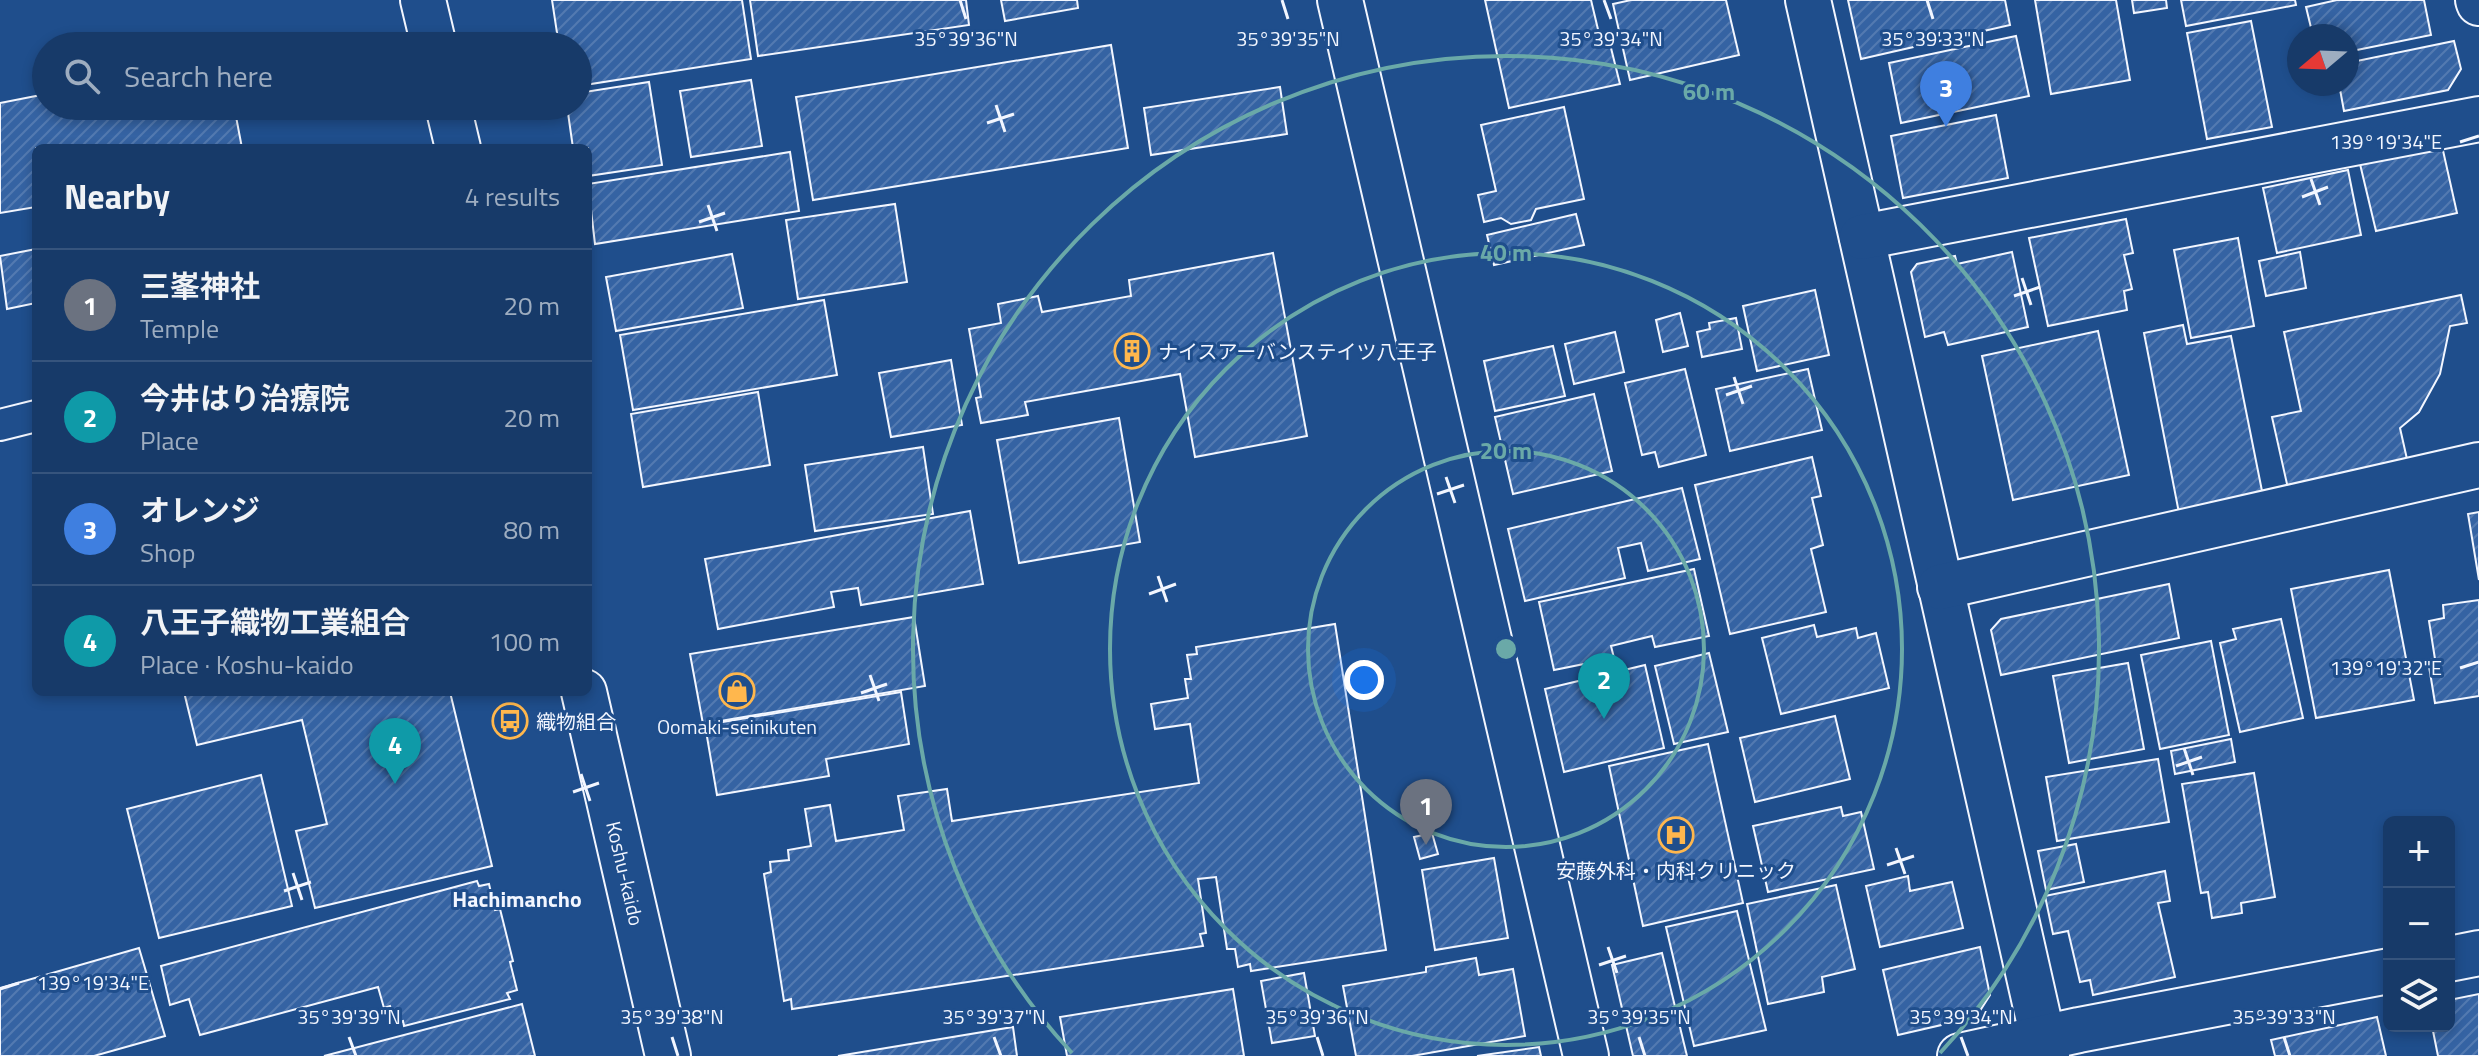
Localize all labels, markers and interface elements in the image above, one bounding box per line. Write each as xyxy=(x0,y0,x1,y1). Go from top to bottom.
text: 35°39'36"N xyxy=(914,23,1018,54)
text: 35°39'35"N xyxy=(1236,23,1340,54)
text: 35°39'34"N xyxy=(1559,23,1663,54)
text: 35°39'33"N xyxy=(1881,23,1985,54)
north arrow xyxy=(2287,24,2359,96)
search box xyxy=(32,32,592,120)
text: Search here xyxy=(124,53,273,99)
icon: search xyxy=(60,54,104,98)
pin: 3 xyxy=(1920,61,1972,127)
text: 60 m xyxy=(1683,73,1735,109)
text: 139°19'34"E xyxy=(2330,126,2442,157)
text: Nearby xyxy=(64,170,170,222)
text: 4 results xyxy=(465,177,560,216)
text: 40 m xyxy=(1480,234,1532,270)
text: 三峯神社 xyxy=(140,263,260,309)
text: 1 xyxy=(83,286,97,325)
text: 20 m xyxy=(503,286,560,325)
text: Temple xyxy=(140,309,219,348)
building icon: ナイスアーバンステイツ八王子 xyxy=(1113,332,1151,370)
place label: ナイスアーバンステイツ八王子 xyxy=(1158,336,1437,367)
text: 今井はり治療院 xyxy=(140,375,350,421)
text: 2 xyxy=(83,398,97,437)
text: 20 m xyxy=(503,398,560,437)
text: Place xyxy=(140,421,199,460)
text: 20 m xyxy=(1480,432,1532,468)
text: オレンジ xyxy=(140,487,260,533)
text: 3 xyxy=(83,510,97,549)
text: 80 m xyxy=(503,510,560,549)
text: Shop xyxy=(140,533,195,572)
text: 八王子織物工業組合 xyxy=(140,599,410,645)
text: 4 xyxy=(83,622,97,661)
text: 100 m xyxy=(489,622,560,661)
centre of rings xyxy=(1492,635,1520,663)
text: Place · Koshu-kaido xyxy=(140,645,354,684)
text: 139°19'32"E xyxy=(2330,652,2442,683)
pin: 2 xyxy=(1578,653,1630,719)
your location xyxy=(1344,660,1384,700)
shop icon: Oomaki-seinikuten xyxy=(718,672,756,710)
bus stop icon: 織物組合 xyxy=(491,702,529,740)
place label: 織物組合 xyxy=(536,706,616,737)
place label: Oomaki-seinikuten xyxy=(657,711,817,742)
pin: 4 xyxy=(369,718,421,784)
pin: 1 xyxy=(1400,779,1452,845)
hospital icon: 安藤外科・内科クリニック xyxy=(1657,816,1695,854)
map controls xyxy=(2383,816,2455,1032)
button: + xyxy=(2383,816,2455,888)
street label: Koshu-kaido xyxy=(599,818,653,928)
place label: 安藤外科・内科クリニック xyxy=(1556,855,1796,886)
district label: Hachimancho xyxy=(452,882,582,916)
button: − xyxy=(2383,888,2455,960)
button: layers xyxy=(2383,960,2455,1032)
text: 139°19'34"E xyxy=(37,967,149,998)
text: 35°39'39"N xyxy=(297,1001,401,1032)
text: 35°39'38"N xyxy=(620,1001,724,1032)
text: 35°39'37"N xyxy=(942,1001,1046,1032)
text: 35°39'36"N xyxy=(1265,1001,1369,1032)
text: 35°39'35"N xyxy=(1587,1001,1691,1032)
text: 35°39'34"N xyxy=(1909,1001,2013,1032)
text: 35°39'33"N xyxy=(2232,1001,2336,1032)

